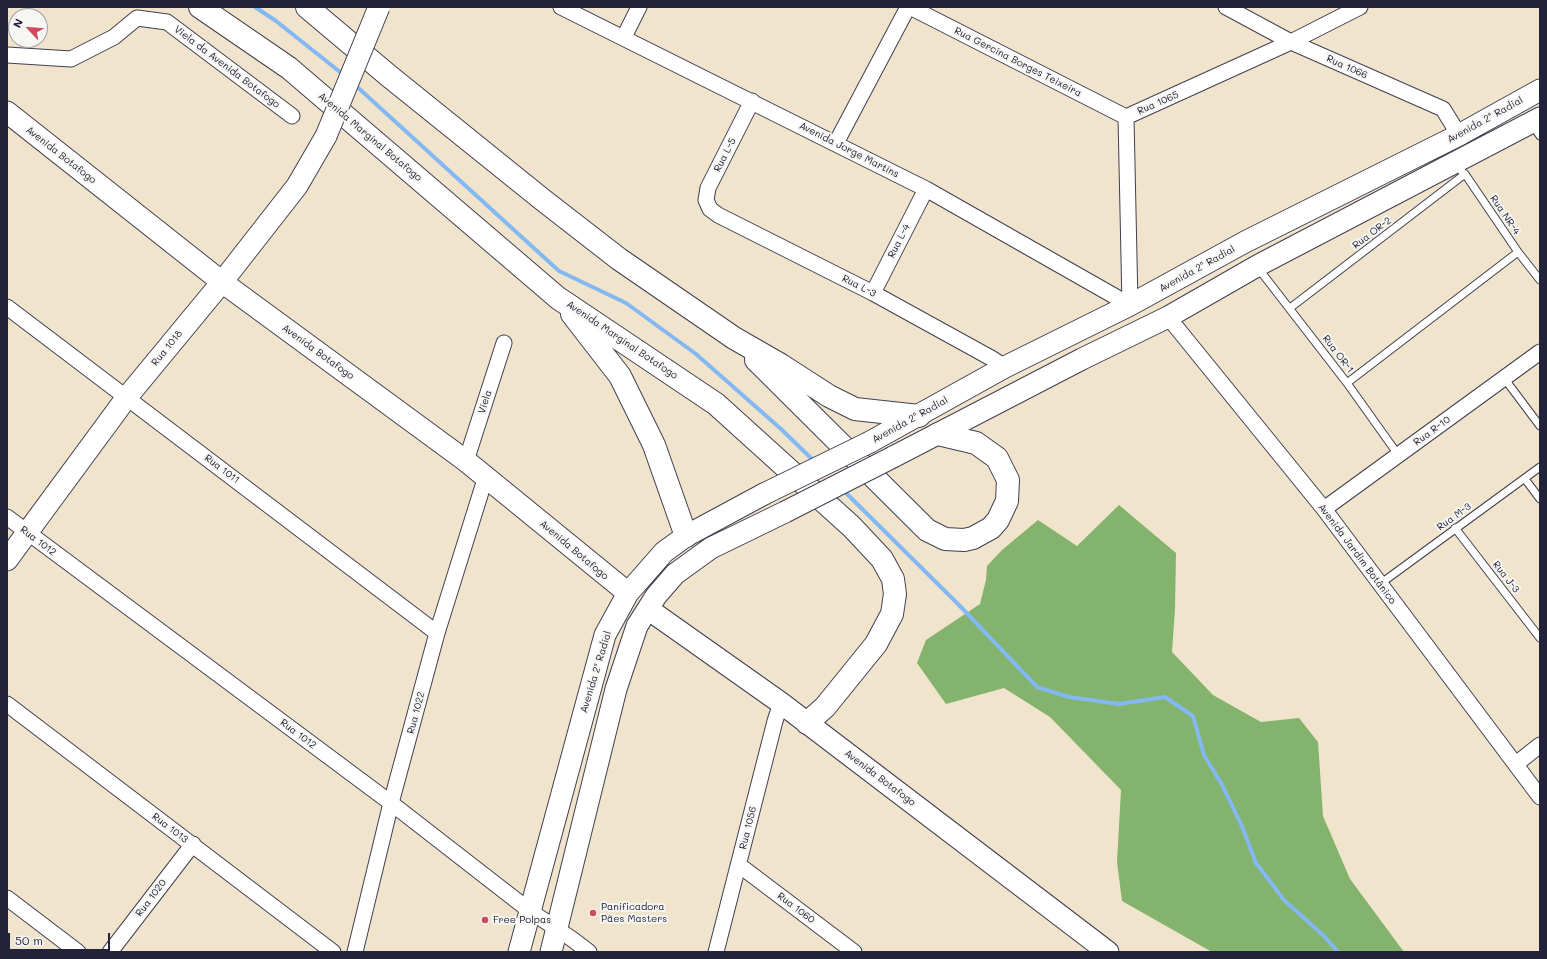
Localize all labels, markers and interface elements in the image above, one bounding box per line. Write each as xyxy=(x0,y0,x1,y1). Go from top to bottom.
north arrow xyxy=(8,8,48,48)
text: N xyxy=(9,16,26,30)
street label: Viela da Avenida Botafogo xyxy=(172,23,282,111)
street label: Rua Gercina Borges Teixeira xyxy=(952,25,1084,99)
street label: Rua 1066 xyxy=(1324,53,1370,81)
street label: Rua 1065 xyxy=(1136,89,1180,117)
street label: Avenida Marginal Botafogo xyxy=(316,90,424,184)
street label: Avenida 2ª Radial xyxy=(1445,94,1525,146)
street label: Avenida Jorge Martins xyxy=(797,120,901,180)
street label: Avenida Botafogo xyxy=(23,124,99,186)
street label: Rua L-5 xyxy=(711,136,739,174)
street label: Rua NR-4 xyxy=(1487,193,1523,237)
street label: Rua OR-2 xyxy=(1350,215,1394,251)
street label: Rua L-4 xyxy=(885,222,913,260)
street label: Avenida 2ª Radial xyxy=(1157,243,1237,295)
street label: Rua L-3 xyxy=(840,272,878,300)
street label: Avenida Marginal Botafogo xyxy=(564,298,680,382)
street label: Avenida Botafogo xyxy=(280,322,356,382)
street label: Rua 1018 xyxy=(149,328,185,368)
street label: Rua OR-1 xyxy=(1320,333,1356,375)
street label: Viela xyxy=(476,389,494,415)
street label: Avenida 2ª Radial xyxy=(870,394,950,446)
street label: Rua R-10 xyxy=(1411,414,1453,448)
street label: Rua 1011 xyxy=(202,452,242,486)
street label: Rua M-3 xyxy=(1435,501,1473,533)
street label: Avenida Jardim Botânico xyxy=(1315,502,1399,606)
street label: Avenida Botafogo xyxy=(537,518,611,582)
street label: Rua 1012 xyxy=(18,524,58,558)
street label: Rua J-3 xyxy=(1490,559,1522,595)
street label: Avenida 2ª Radial xyxy=(578,630,614,714)
street label: Rua 1022 xyxy=(405,691,427,735)
street label: Rua 1012 xyxy=(278,717,318,751)
street label: Avenida Botafogo xyxy=(842,747,918,809)
street label: Rua 1056 xyxy=(737,805,759,851)
street label: Rua 1013 xyxy=(150,810,190,846)
street label: Rua 1020 xyxy=(133,877,169,919)
street label: Rua 1060 xyxy=(775,890,817,926)
place label: Panificadora Pães Masters xyxy=(601,901,667,924)
marker: Panificadora Pães Masters xyxy=(588,908,598,918)
place label: Free Polpas xyxy=(493,914,551,926)
marker: Free Polpas xyxy=(480,915,490,925)
scale bar xyxy=(10,925,112,951)
text: 50 m xyxy=(15,932,43,948)

